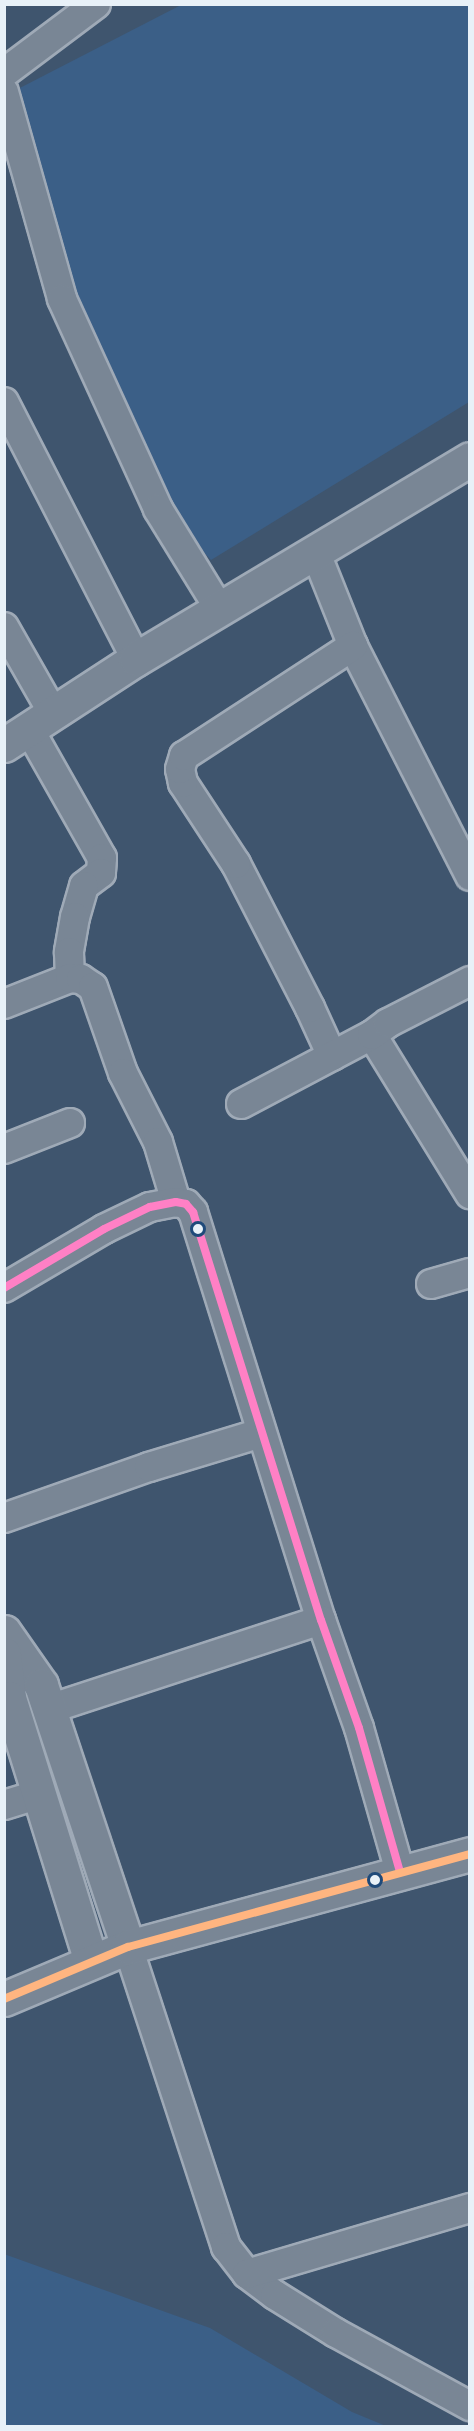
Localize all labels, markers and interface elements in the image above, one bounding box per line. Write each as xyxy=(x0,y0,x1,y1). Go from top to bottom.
unlabelled marker xyxy=(192,1223,204,1235)
unlabelled marker xyxy=(369,1874,381,1886)

